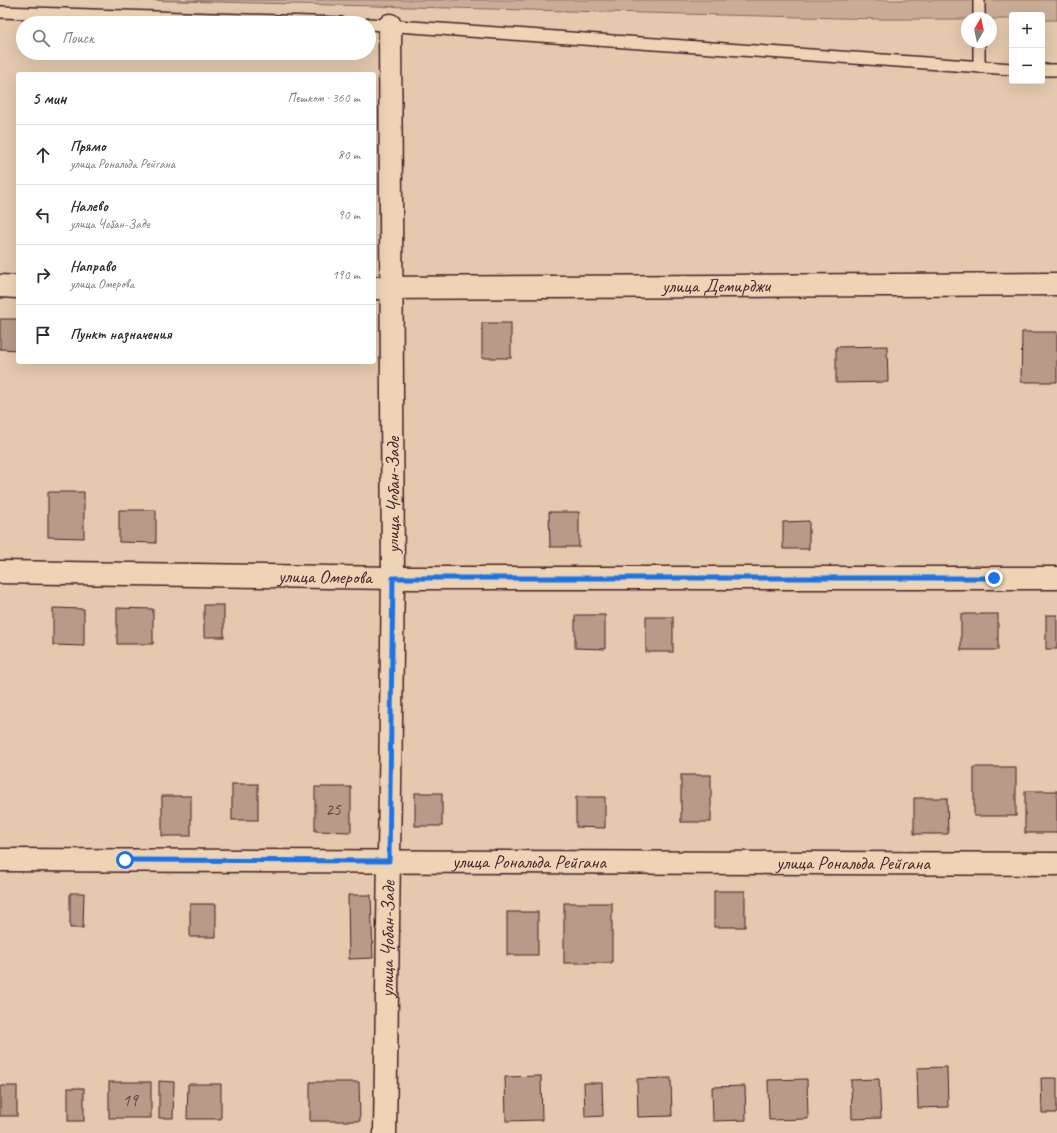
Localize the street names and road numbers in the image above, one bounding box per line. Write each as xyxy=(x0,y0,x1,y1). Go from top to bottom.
street label: улица Демирджи xyxy=(661,274,772,298)
street label: улица Чобан-Заде xyxy=(381,435,405,554)
street label: улица Омерова xyxy=(277,564,374,590)
street label: улица Рональда Рейгана xyxy=(451,850,607,874)
street label: улица Рональда Рейгана xyxy=(775,851,931,876)
street label: улица Чобан-Заде xyxy=(375,879,401,998)

